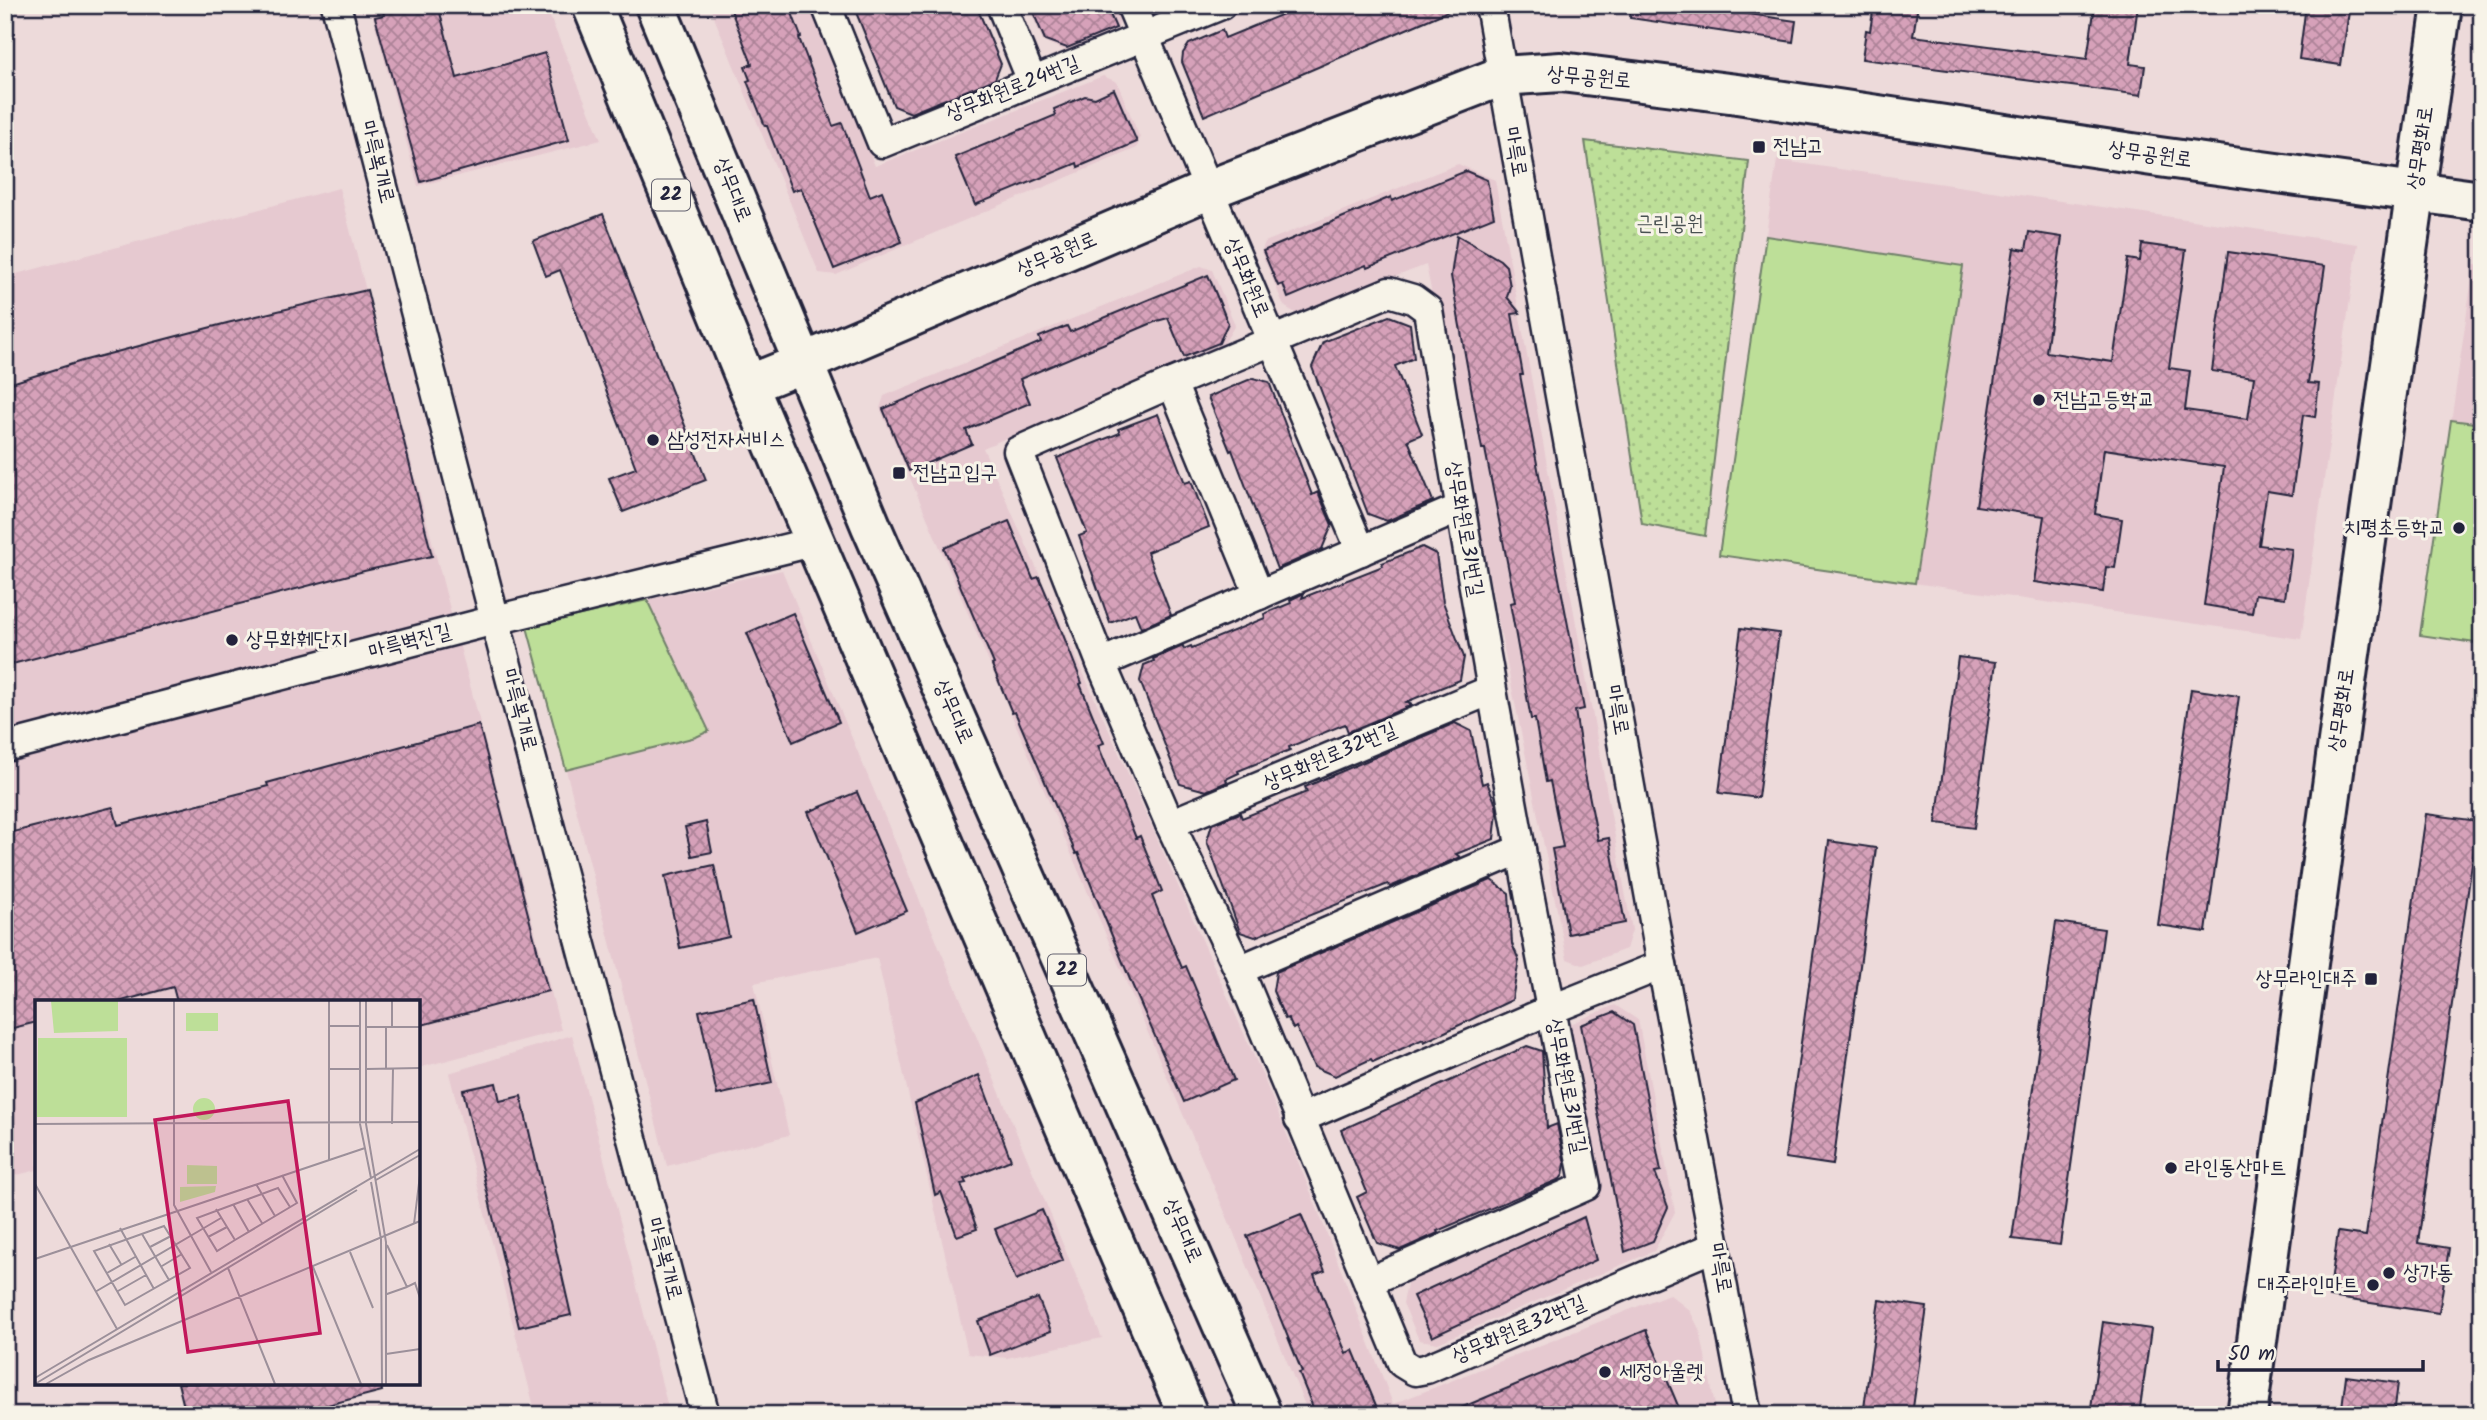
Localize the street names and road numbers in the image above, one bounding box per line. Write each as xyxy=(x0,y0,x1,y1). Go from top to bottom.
street label: 상무화원로24번길 xyxy=(941,47,1085,131)
street label: 상무공원로 xyxy=(1545,58,1633,98)
street label: 상무평화로 xyxy=(2399,104,2443,192)
street label: 마륵복개로 xyxy=(351,117,403,207)
street label: 마륵로 xyxy=(1494,124,1536,180)
street label: 상무공원로 xyxy=(2106,133,2194,177)
street label: 상무대로 xyxy=(704,152,760,228)
road number: 22 xyxy=(652,180,690,210)
street label: 상무공원로 xyxy=(1012,223,1102,287)
street label: 상무화원로 xyxy=(1214,233,1278,323)
street label: 상무화원로31번길 xyxy=(1436,459,1492,599)
street label: 마륵벽진길 xyxy=(365,615,455,669)
street label: 마륵복개로 xyxy=(492,665,546,755)
street label: 상무평화로 xyxy=(2320,666,2364,754)
street label: 상무대로 xyxy=(924,674,982,750)
street label: 마륵로 xyxy=(1596,682,1638,738)
street label: 상무화원로32번길 xyxy=(1258,714,1402,800)
road number: 22 xyxy=(1048,954,1086,986)
street label: 상무화원로31번길 xyxy=(1537,1016,1595,1156)
street label: 상무대로 xyxy=(1153,1193,1211,1269)
street label: 마륵복개로 xyxy=(637,1214,691,1304)
street label: 마륵로 xyxy=(1699,1240,1741,1296)
street label: 상무화원로32번길 xyxy=(1447,1287,1591,1373)

